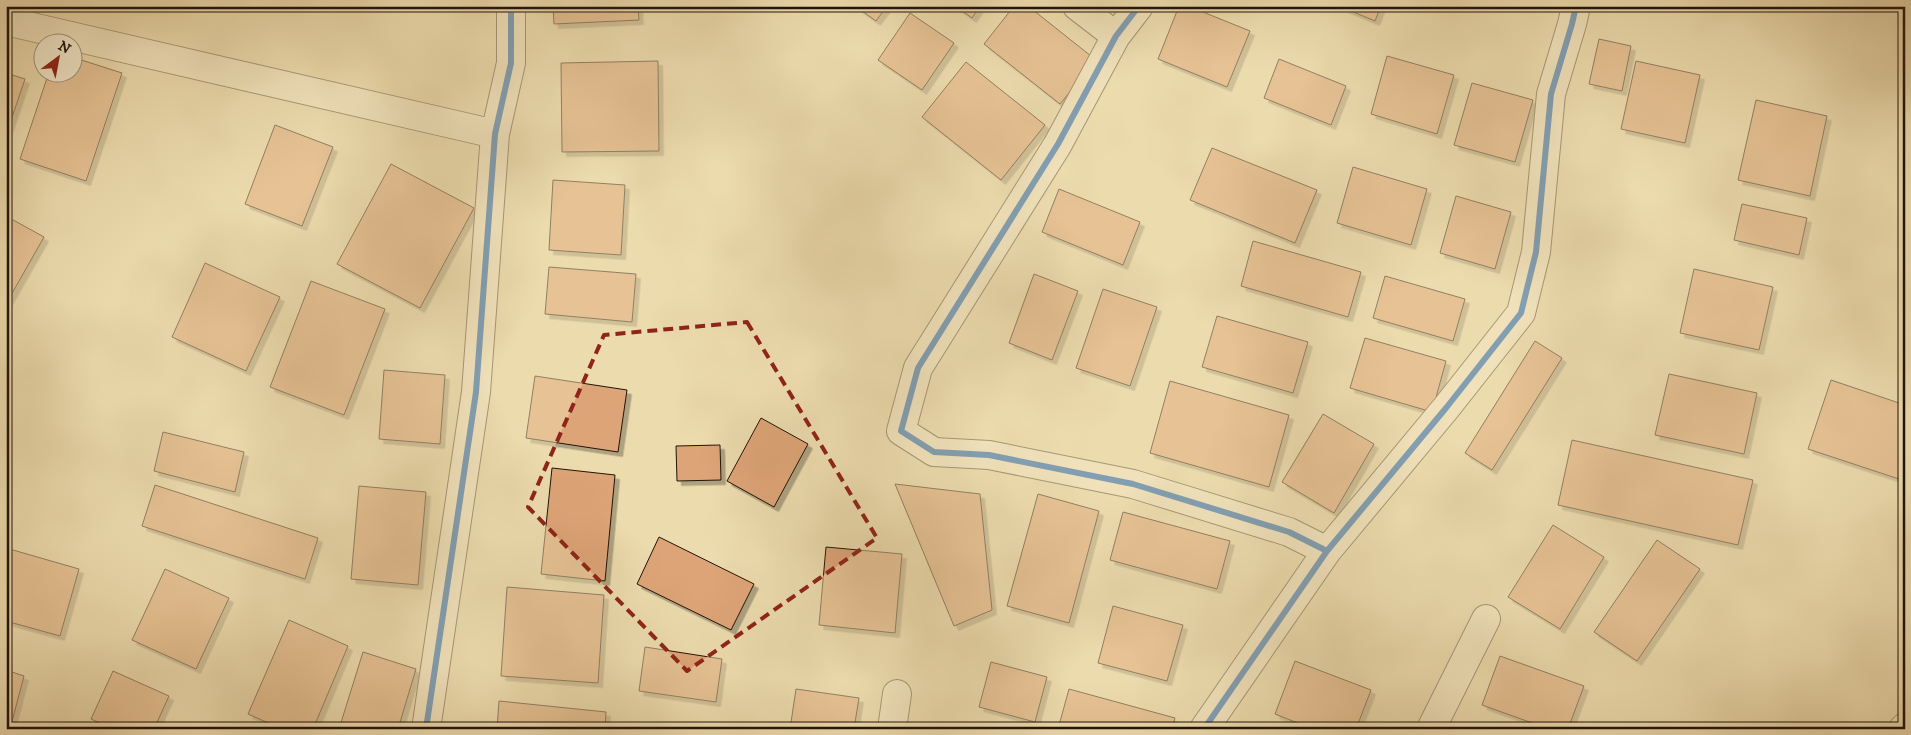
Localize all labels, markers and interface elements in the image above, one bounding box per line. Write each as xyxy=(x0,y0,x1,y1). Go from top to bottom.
north arrow xyxy=(32,32,82,82)
text: N xyxy=(55,37,74,59)

